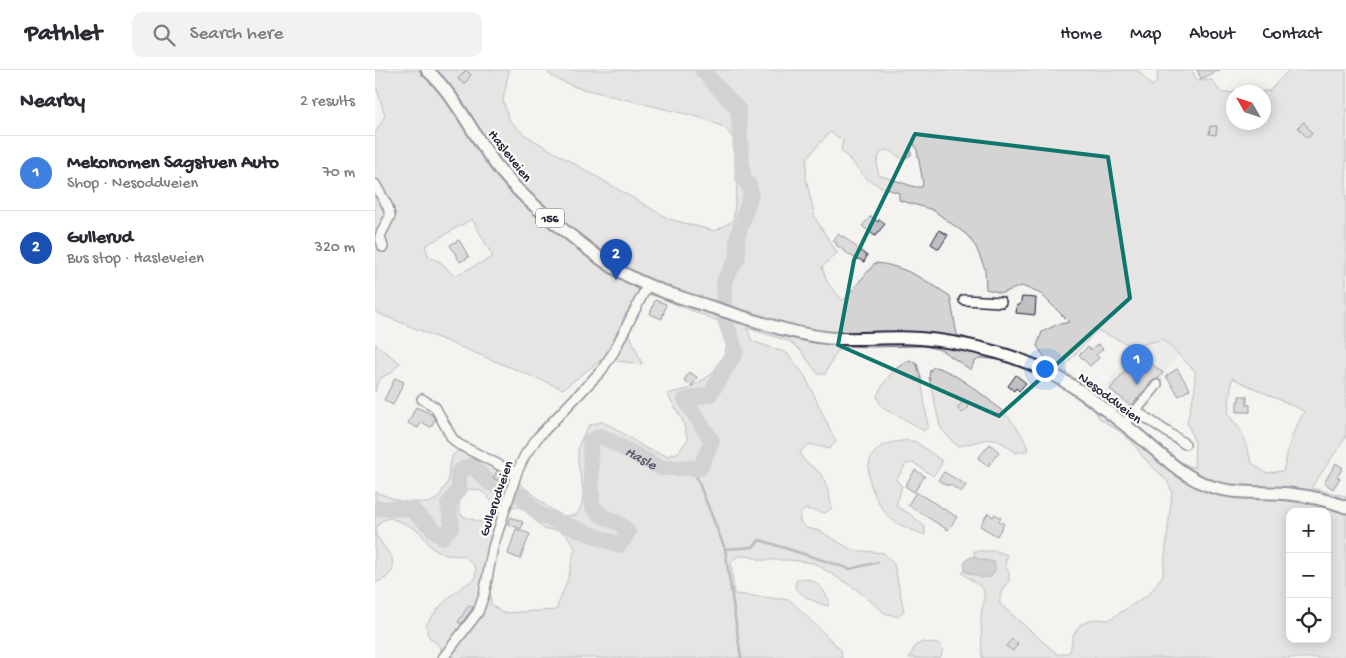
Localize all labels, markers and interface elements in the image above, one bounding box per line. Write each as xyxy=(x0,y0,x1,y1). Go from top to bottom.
search box xyxy=(132,12,482,57)
text: Pathlet xyxy=(25,20,102,49)
icon: search xyxy=(150,21,178,49)
text: Search here xyxy=(190,23,283,46)
text: Home xyxy=(1060,24,1102,45)
text: Map xyxy=(1130,24,1161,45)
text: About xyxy=(1189,24,1235,45)
text: Contact xyxy=(1263,24,1321,45)
north arrow xyxy=(1226,85,1271,130)
text: Nearby xyxy=(20,90,85,115)
text: 2 results xyxy=(300,93,355,112)
street label: Hasleveien xyxy=(483,127,535,186)
text: Mekonomen Sagstuen Auto xyxy=(67,152,279,175)
text: 1 xyxy=(33,164,39,183)
text: 70 m xyxy=(322,164,355,183)
text: Shop · Nesoddveien xyxy=(67,175,198,194)
road number: 156 xyxy=(536,208,564,228)
text: Gullerud xyxy=(67,227,133,250)
text: 2 xyxy=(32,239,40,258)
text: 320 m xyxy=(315,239,355,258)
pin: 2 xyxy=(600,239,632,280)
text: Bus stop · Hasleveien xyxy=(67,250,204,269)
pin: 1 xyxy=(1121,344,1153,385)
your location xyxy=(1032,356,1058,382)
street label: Nesoddveien xyxy=(1074,369,1145,429)
water label: Hasle xyxy=(621,443,660,476)
street label: Gullerudveien xyxy=(476,458,518,539)
map controls xyxy=(1286,508,1331,643)
button: + xyxy=(1286,508,1331,553)
button: − xyxy=(1286,553,1331,598)
button: locate xyxy=(1286,598,1331,643)

